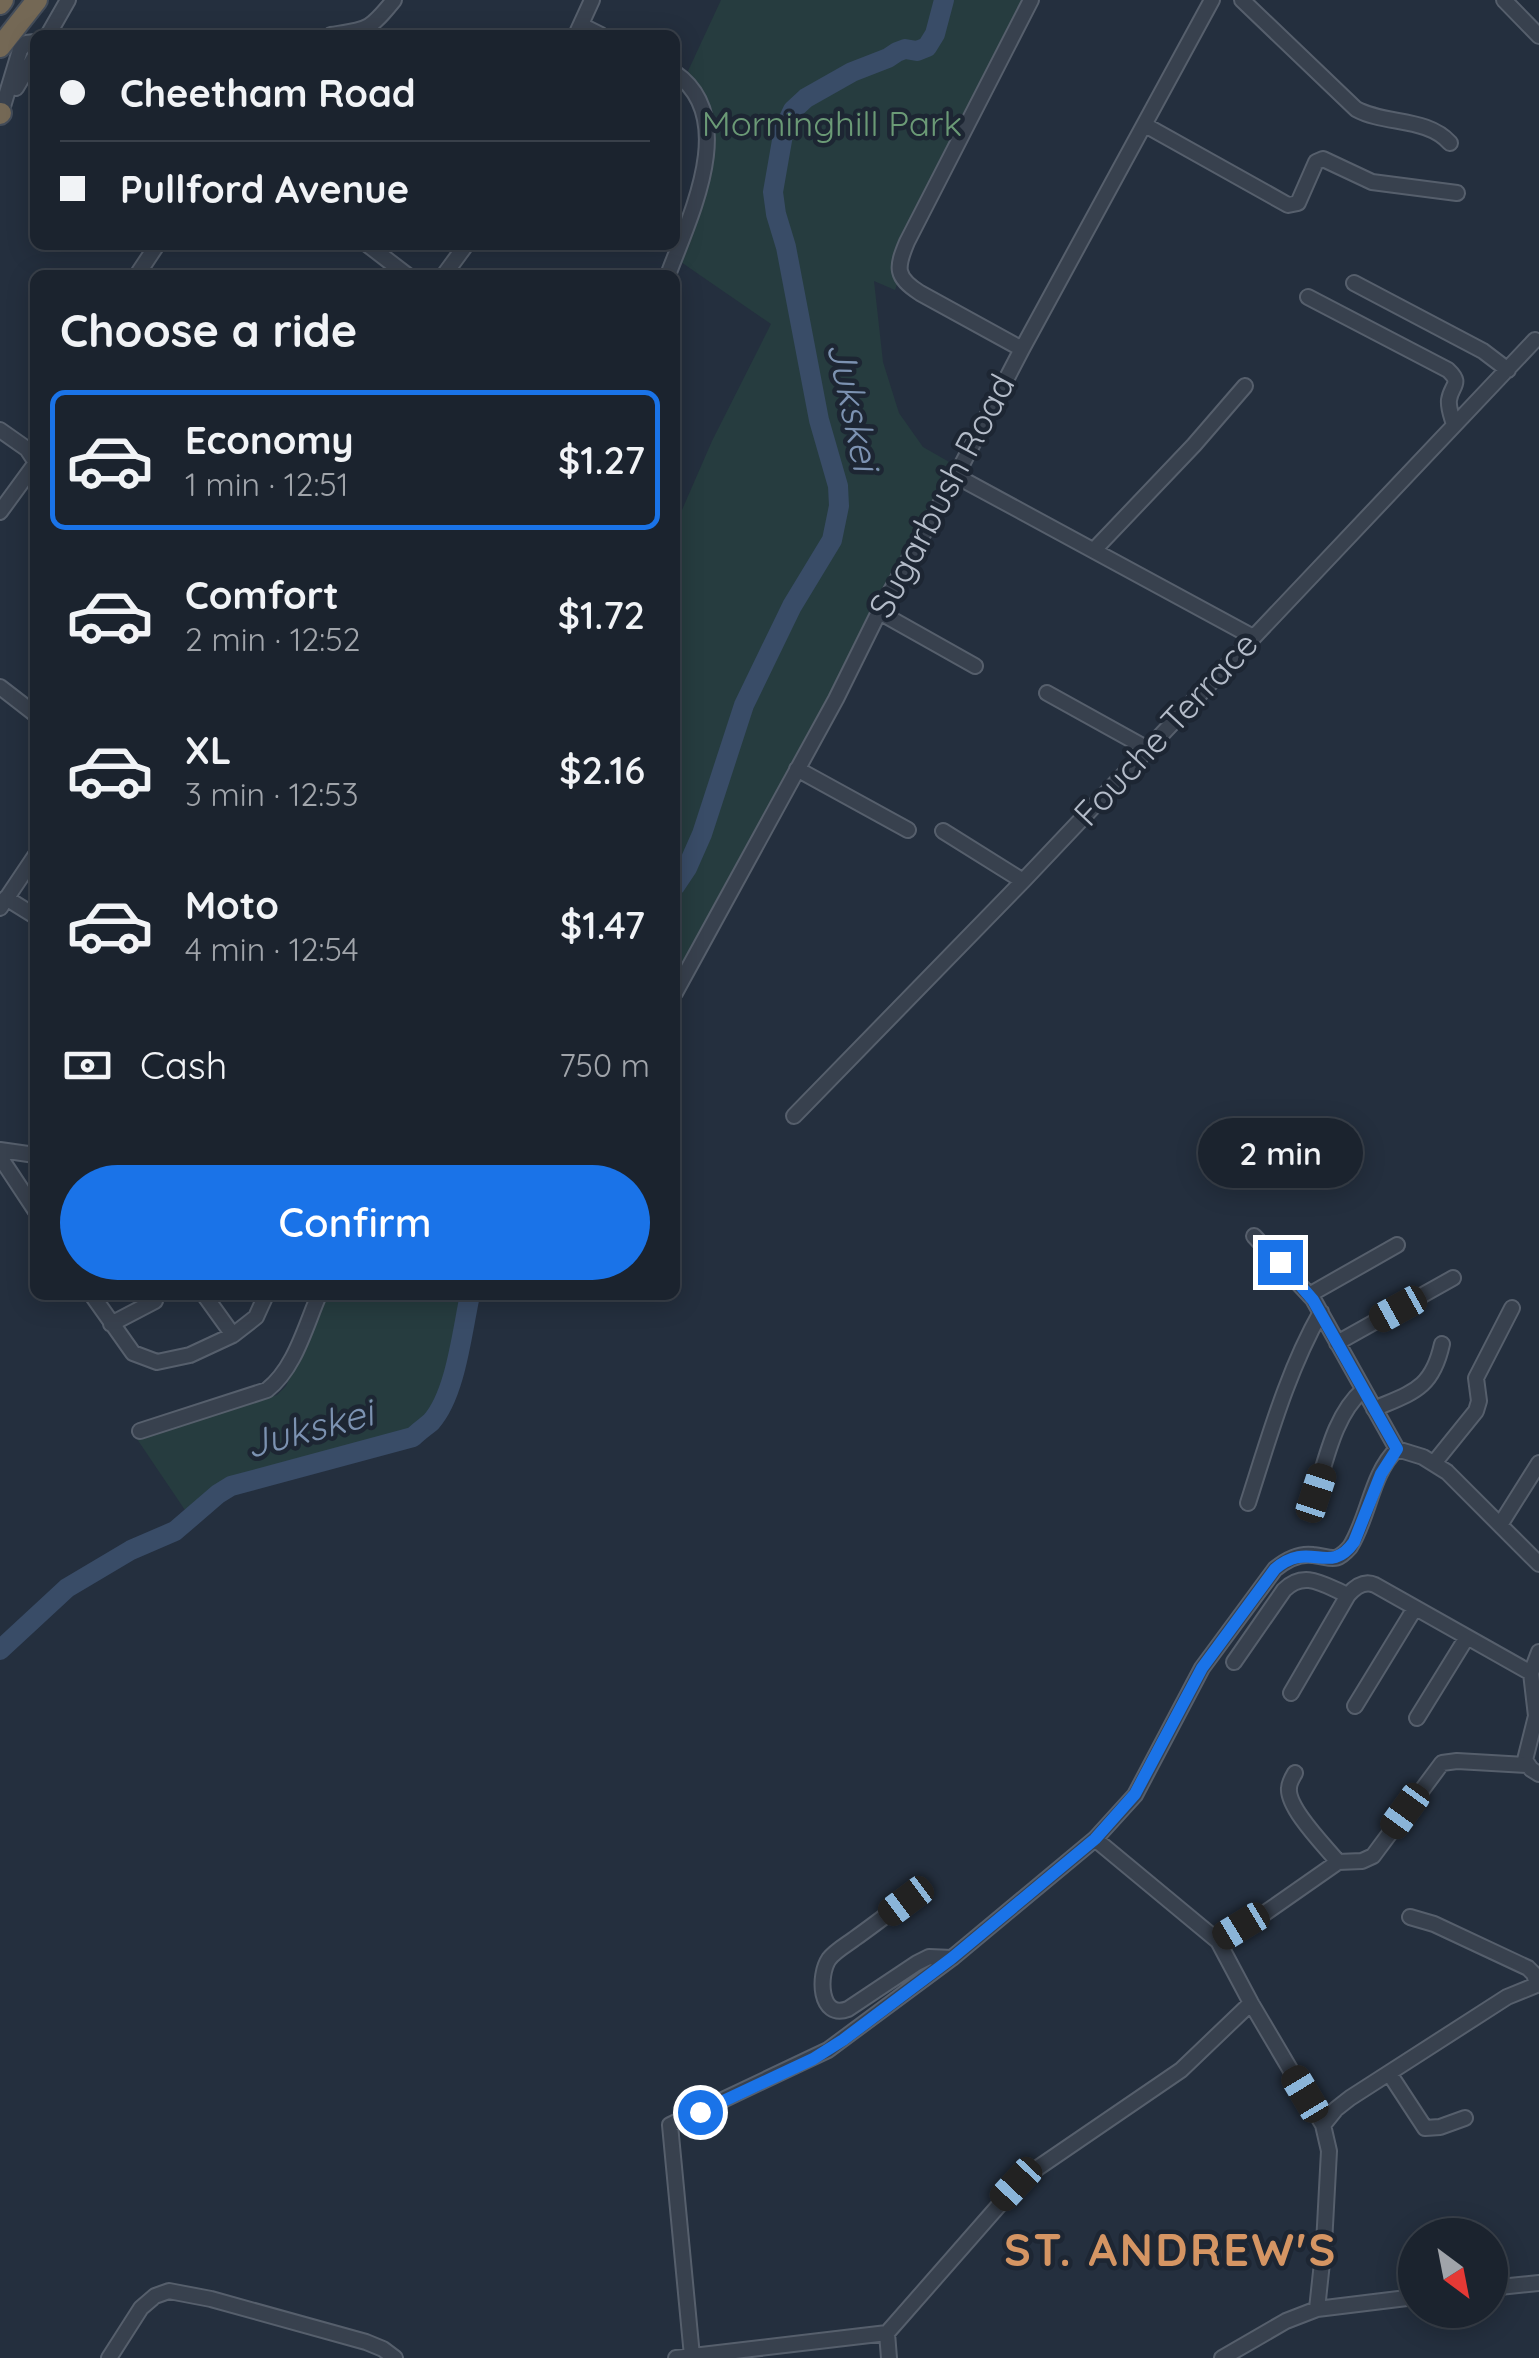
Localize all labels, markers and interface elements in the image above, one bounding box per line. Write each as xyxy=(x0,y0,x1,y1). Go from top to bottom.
text: Cheetham Road xyxy=(120,69,416,117)
park label: Morninghill Park xyxy=(702,101,962,145)
text: Pullford Avenue xyxy=(120,165,409,213)
text: Choose a ride xyxy=(60,302,357,358)
water label: Jukskei xyxy=(817,337,892,478)
street label: Sugarbush Road xyxy=(858,366,1024,625)
icon: car xyxy=(65,415,155,505)
text: Economy xyxy=(185,416,354,464)
text: $1.27 xyxy=(558,436,645,484)
text: 1 min · 12:51 xyxy=(185,464,349,504)
icon: car xyxy=(65,570,155,660)
text: Comfort xyxy=(185,571,339,619)
text: $1.72 xyxy=(558,591,645,639)
text: 2 min · 12:52 xyxy=(185,619,360,659)
street label: Fouche Terrace xyxy=(1064,622,1267,835)
icon: car xyxy=(65,725,155,815)
text: XL xyxy=(185,726,231,774)
text: $2.16 xyxy=(559,746,645,794)
text: 3 min · 12:53 xyxy=(185,774,359,814)
icon: car xyxy=(65,880,155,970)
text: Moto xyxy=(185,881,279,929)
text: $1.47 xyxy=(560,901,645,949)
text: 4 min · 12:54 xyxy=(185,929,359,969)
icon: cash xyxy=(60,1038,115,1093)
text: Cash xyxy=(140,1041,227,1089)
text: 750 m xyxy=(559,1045,650,1085)
callout: 2 min xyxy=(1198,1117,1362,1187)
text: 2 min xyxy=(1239,1133,1322,1173)
button: Confirm xyxy=(60,1165,650,1280)
route end xyxy=(1258,1240,1303,1285)
car xyxy=(1364,1281,1432,1337)
water label: Jukskei xyxy=(240,1387,382,1468)
car xyxy=(1292,1460,1340,1526)
car xyxy=(1375,1778,1435,1844)
car xyxy=(873,1871,939,1931)
car xyxy=(1208,1898,1274,1954)
car xyxy=(1277,2061,1333,2127)
route start xyxy=(678,2090,723,2135)
car xyxy=(985,2152,1047,2216)
north arrow xyxy=(1398,2218,1508,2328)
map controls xyxy=(1398,2218,1508,2328)
district label: ST. ANDREW'S xyxy=(1004,2221,1338,2277)

